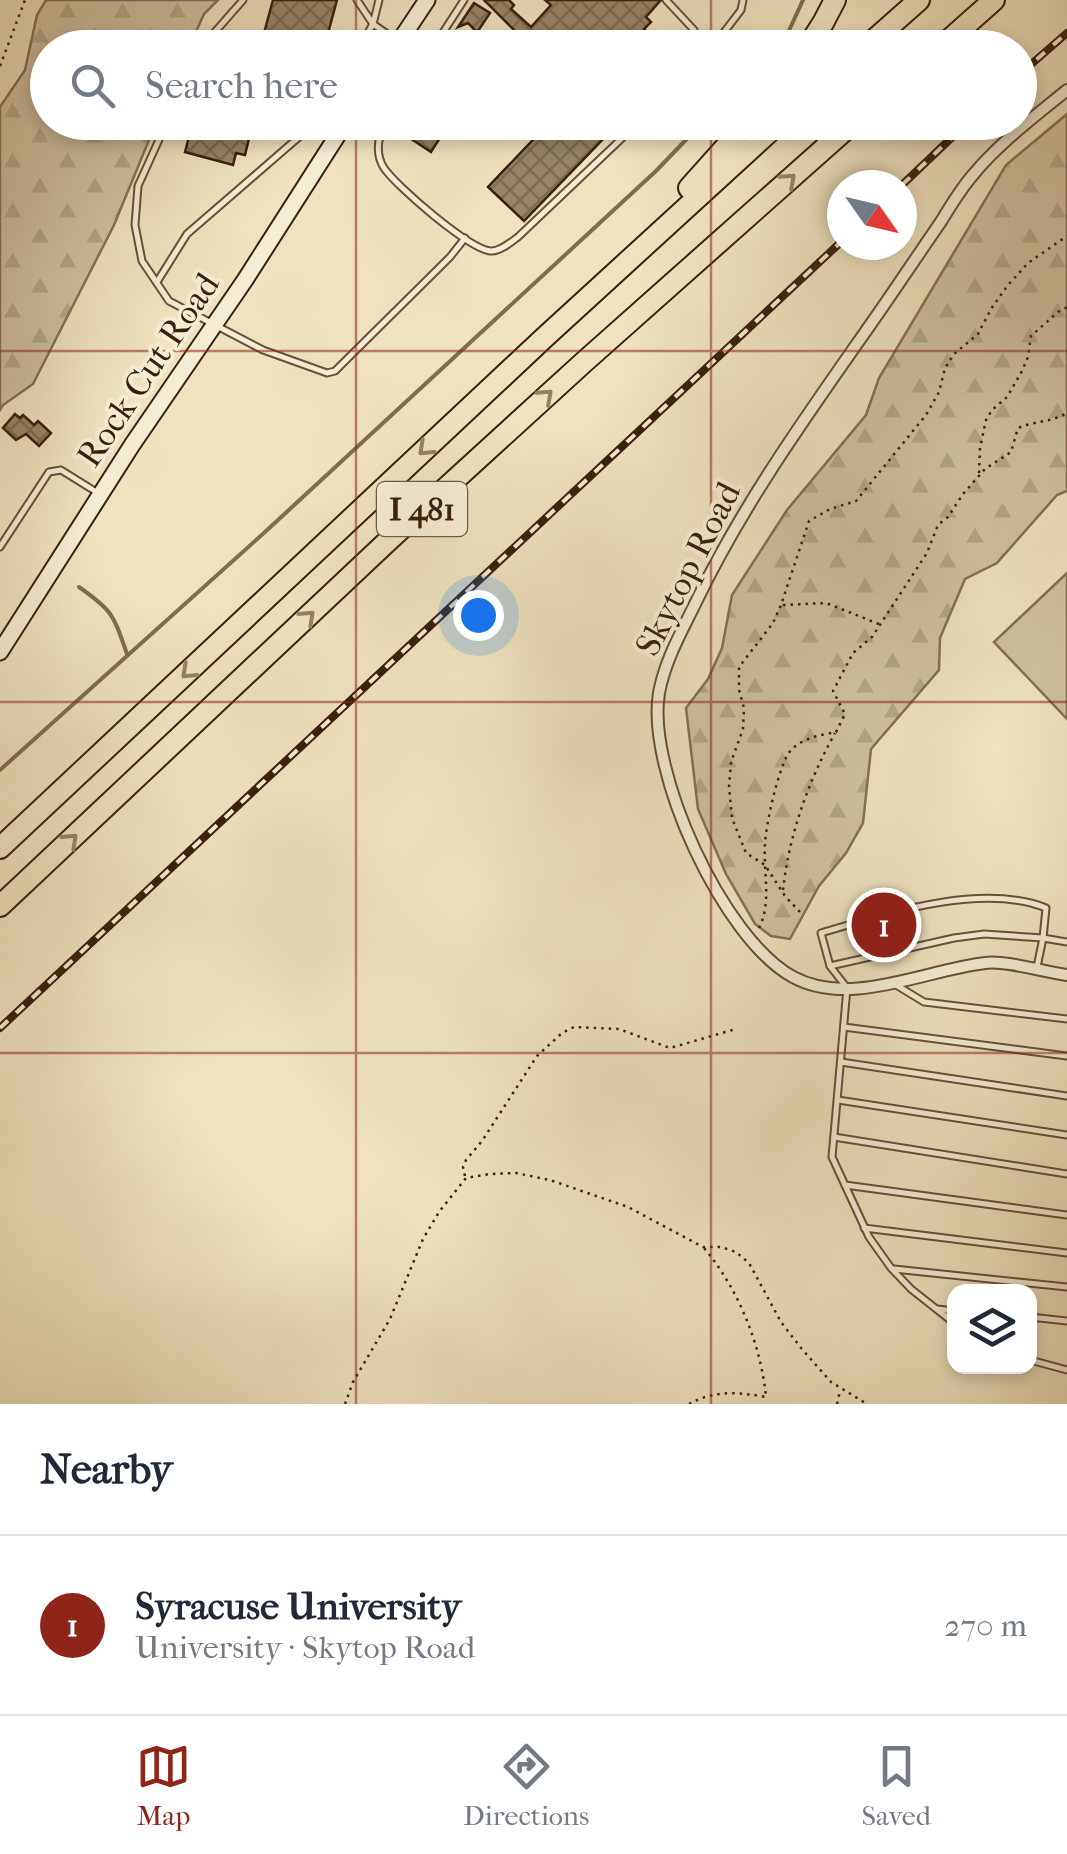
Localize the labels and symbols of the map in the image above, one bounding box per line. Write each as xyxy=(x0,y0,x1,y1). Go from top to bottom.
north arrow xyxy=(827,170,917,260)
one-way arrow xyxy=(777,173,796,191)
street label: Rock Cut Road xyxy=(68,265,228,475)
one-way arrow xyxy=(534,390,553,408)
one-way arrow xyxy=(418,437,436,455)
street label: Skytop Road xyxy=(627,474,750,663)
road number: I 481 xyxy=(377,482,467,536)
your location xyxy=(453,590,504,641)
one-way arrow xyxy=(296,611,314,629)
one-way arrow xyxy=(181,660,200,678)
one-way arrow xyxy=(59,834,78,852)
pin: 1 xyxy=(852,888,916,962)

